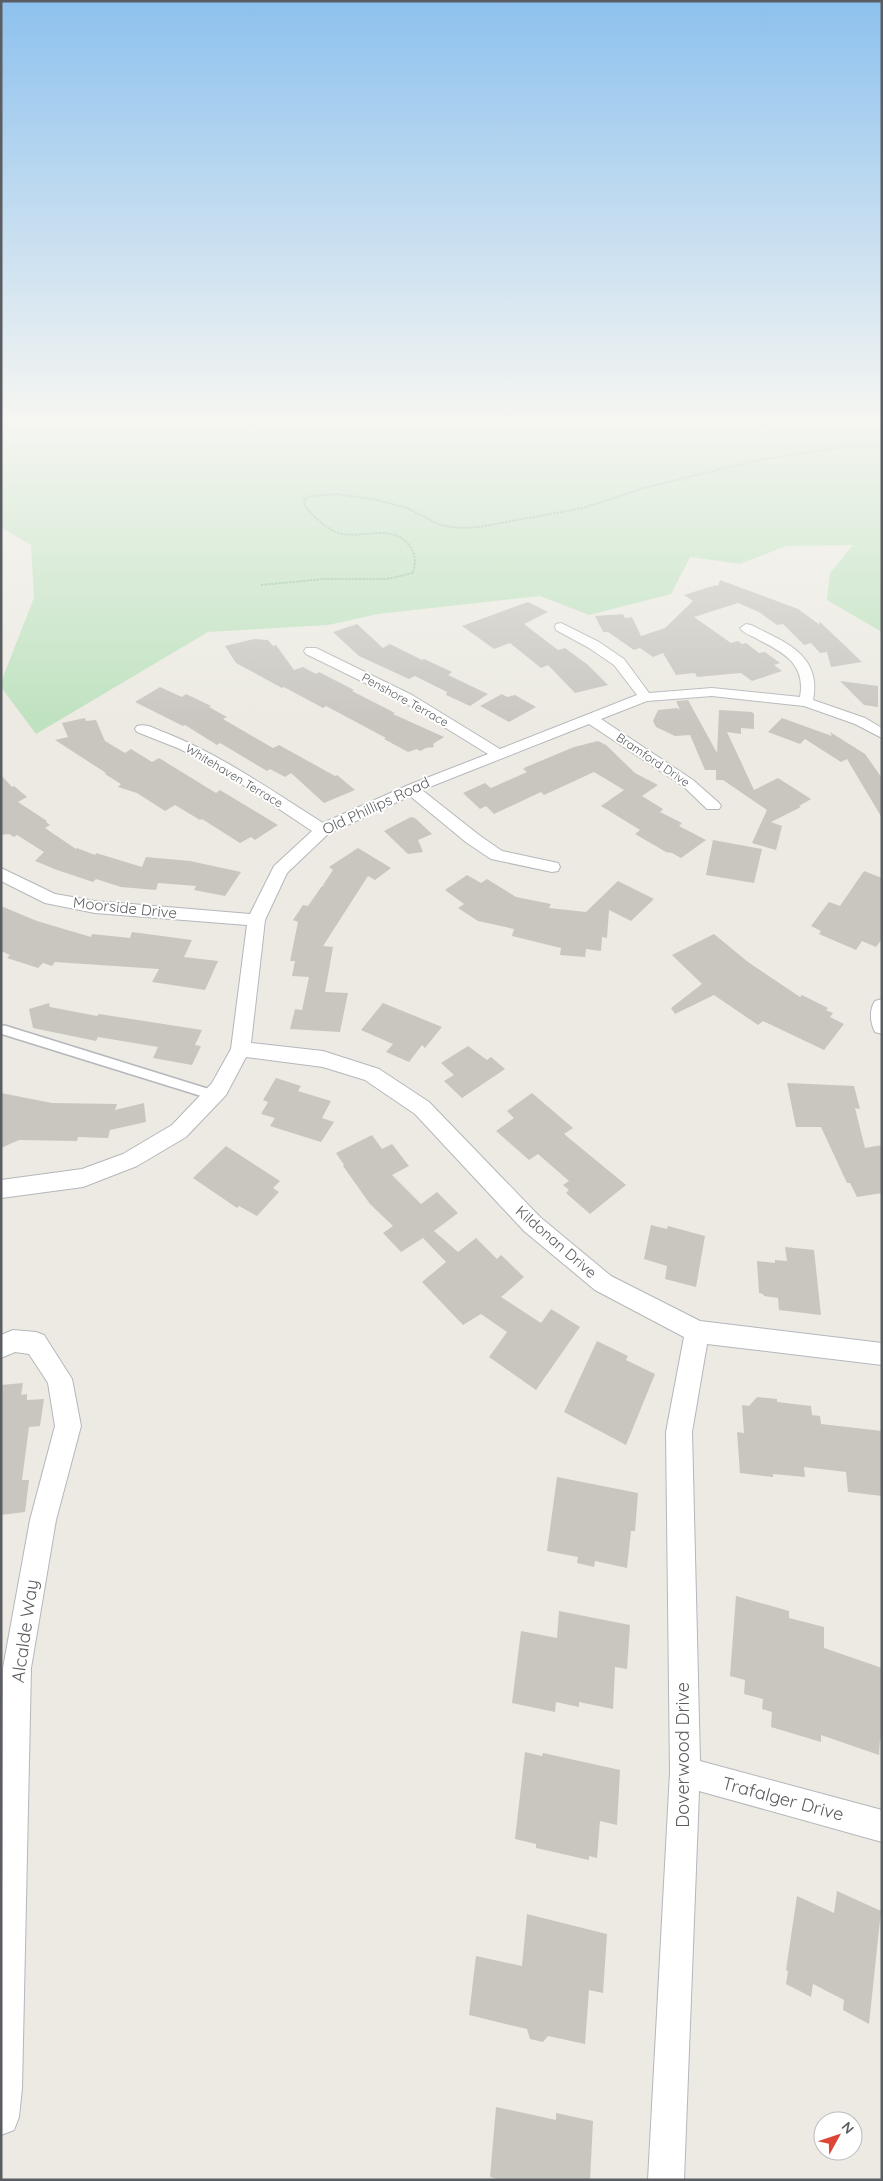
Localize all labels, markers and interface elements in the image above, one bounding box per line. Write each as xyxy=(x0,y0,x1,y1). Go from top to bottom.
street label: Penshore Terrace xyxy=(359,670,451,730)
street label: Bramford Drive xyxy=(614,729,693,790)
street label: Whitehaven Terrace xyxy=(183,741,286,811)
street label: Old Phillips Road xyxy=(319,772,432,839)
street label: Moorside Drive xyxy=(72,893,178,922)
street label: Kildonan Drive xyxy=(512,1201,601,1282)
street label: Alcalde Way xyxy=(6,1578,43,1684)
street label: Doverwood Drive xyxy=(671,1682,694,1828)
street label: Trafalger Drive xyxy=(720,1771,846,1826)
north arrow xyxy=(813,2111,863,2161)
text: N xyxy=(838,2118,858,2137)

